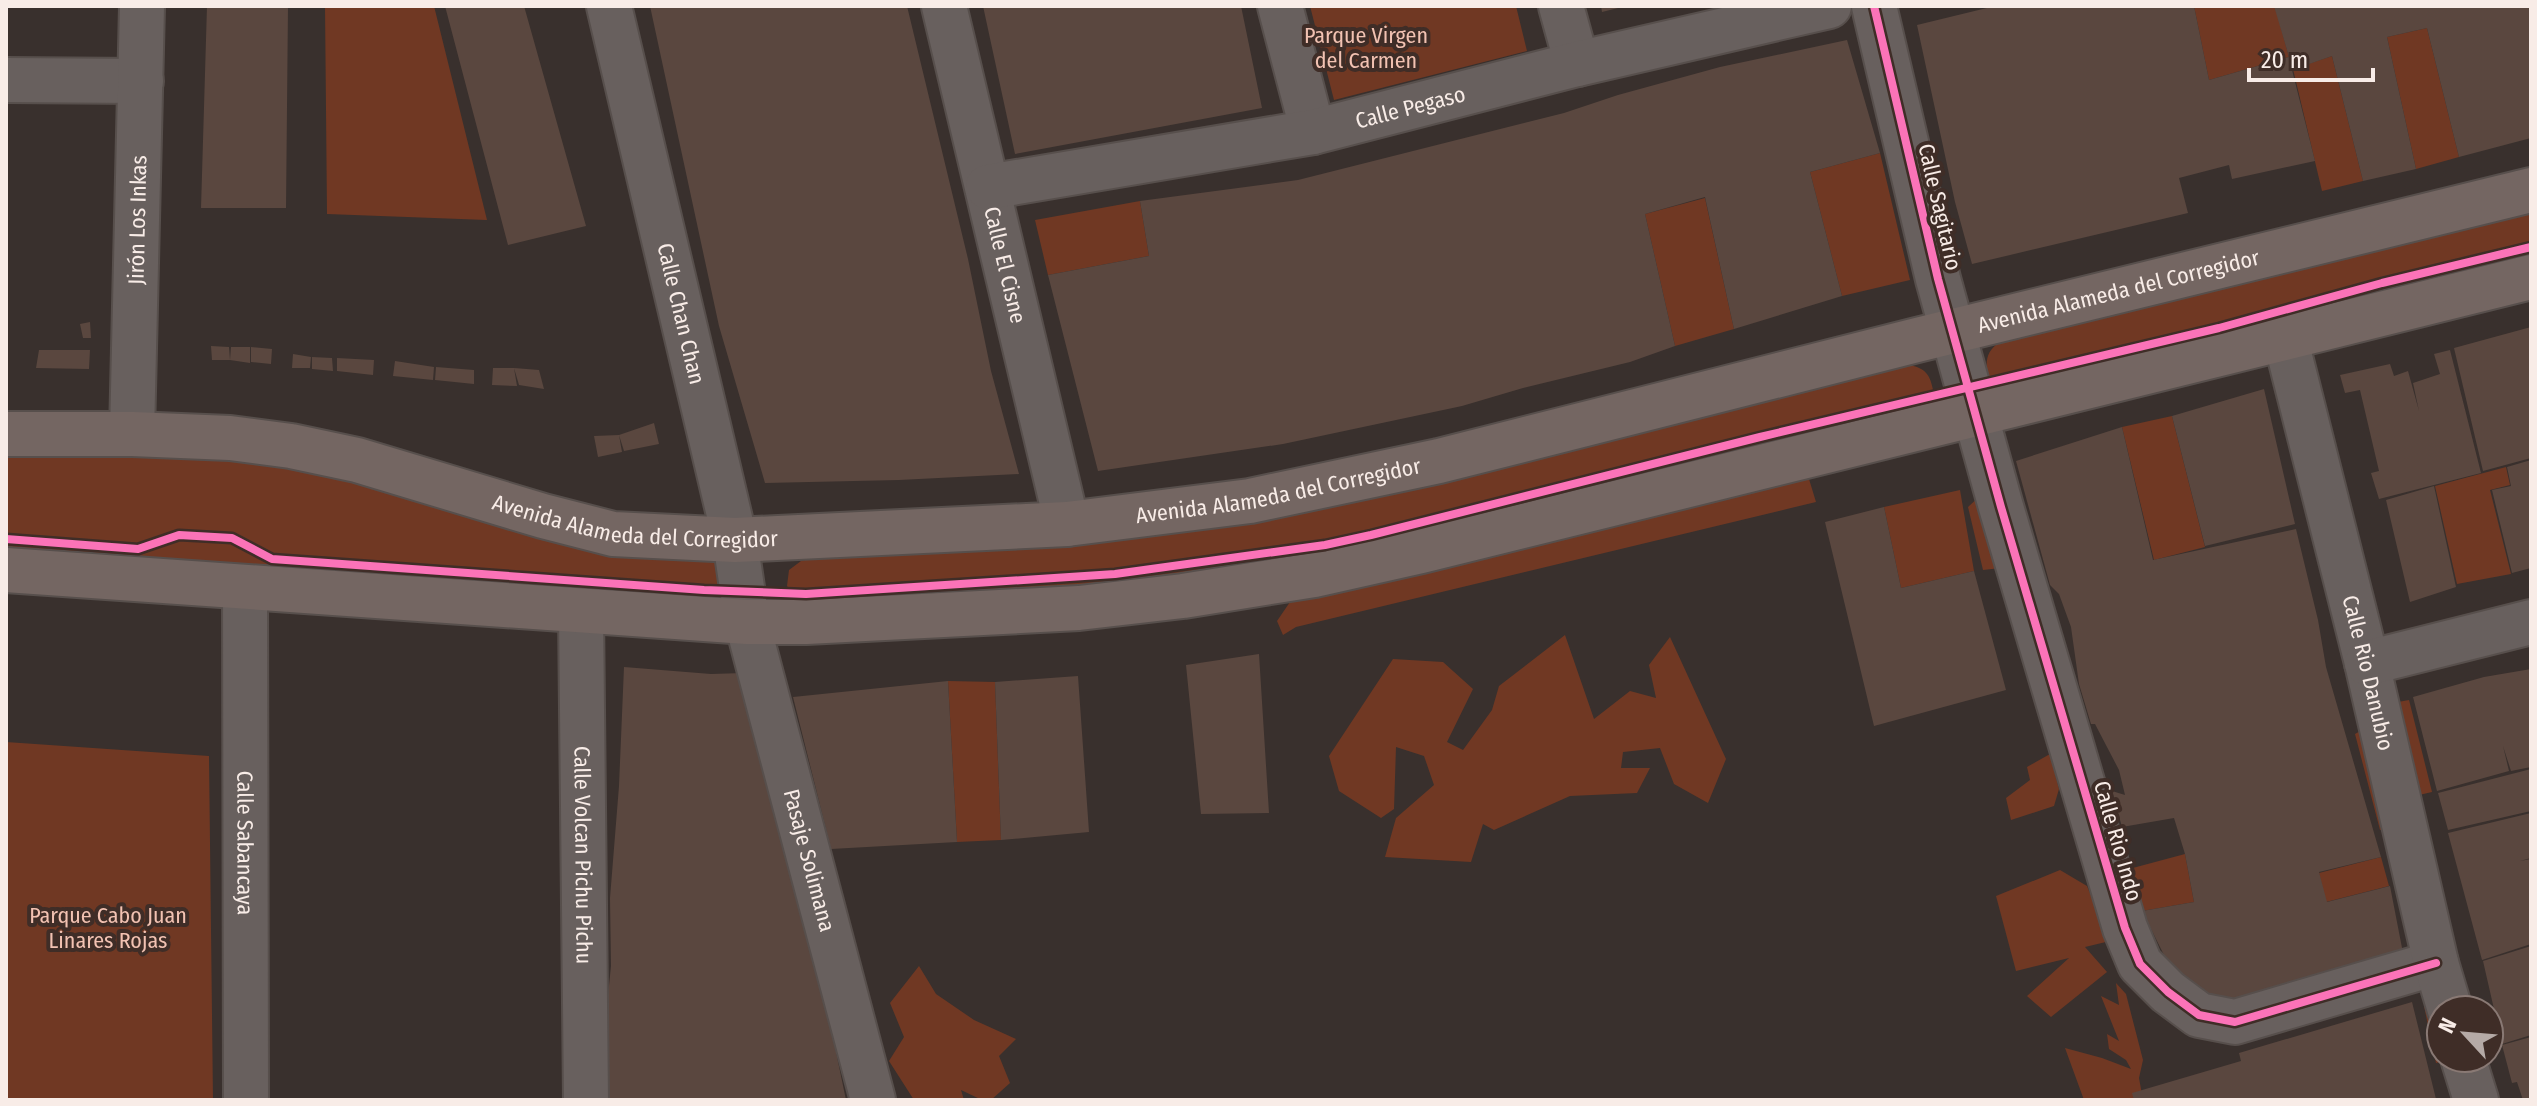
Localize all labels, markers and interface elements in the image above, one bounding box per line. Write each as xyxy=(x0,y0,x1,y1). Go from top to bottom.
park label: Parque Virgen del Carmen xyxy=(1304,22,1428,74)
scale bar xyxy=(2249,32,2373,82)
text: 20 m xyxy=(2261,46,2308,74)
street label: Calle Pegaso xyxy=(1352,80,1468,134)
street label: Calle Sagitario xyxy=(1912,141,1968,273)
street label: Jirón Los Inkas xyxy=(122,155,152,285)
street label: Calle El Cisne xyxy=(979,204,1032,326)
street label: Calle Chan Chan xyxy=(652,240,711,387)
street label: Avenida Alameda del Corregidor xyxy=(1975,243,2262,338)
street label: Avenida Alameda del Corregidor xyxy=(1134,452,1423,529)
street label: Avenida Alameda del Corregidor xyxy=(489,488,779,554)
street label: Calle Rio Danubio xyxy=(2337,592,2400,753)
street label: Calle Volcan Pichu Pichu xyxy=(569,746,598,964)
street label: Calle Sabancaya xyxy=(232,771,259,915)
street label: Calle Rio Indo xyxy=(2088,778,2148,904)
street label: Pasaje Solimana xyxy=(778,786,842,935)
park label: Parque Cabo Juan Linares Rojas xyxy=(29,902,187,954)
north arrow xyxy=(2425,994,2505,1074)
text: N xyxy=(2432,1014,2462,1037)

